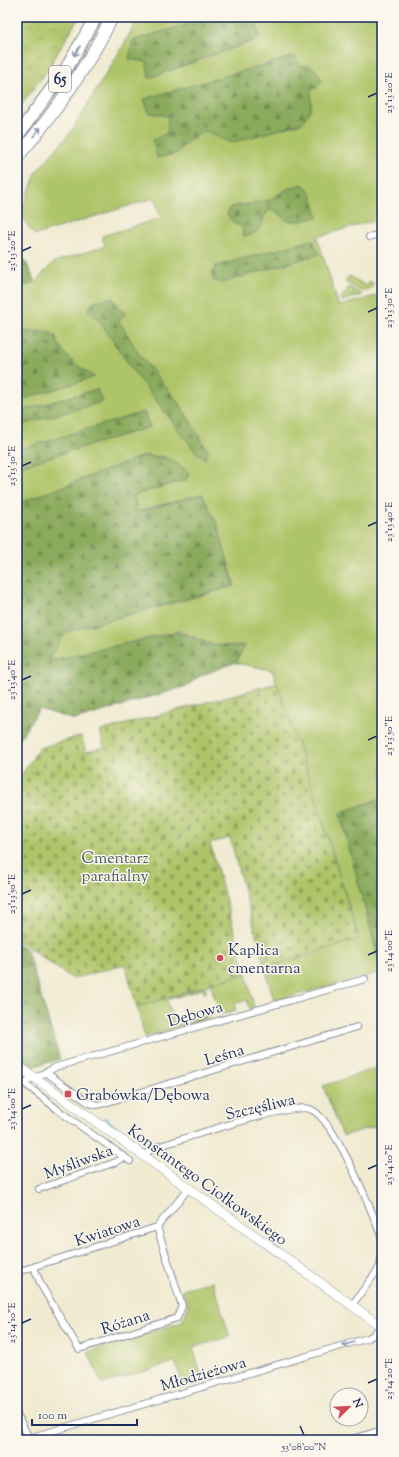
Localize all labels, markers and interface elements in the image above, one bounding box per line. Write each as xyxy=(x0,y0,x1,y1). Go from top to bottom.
one-way arrow xyxy=(72,45,80,57)
road number: 65 xyxy=(49,66,71,92)
text: 23°13'20"E xyxy=(382,72,397,114)
one-way arrow xyxy=(33,127,42,138)
text: 23°13'20"E xyxy=(5,230,20,272)
text: 23°13'30"E xyxy=(382,288,397,328)
text: 23°13'30"E xyxy=(5,446,20,486)
text: 23°13'40"E xyxy=(382,502,397,542)
text: 23°13'40"E xyxy=(5,660,20,700)
text: 23°13'50"E xyxy=(382,716,397,756)
park label: Cmentarz parafialny xyxy=(81,848,149,889)
text: 23°13'50"E xyxy=(5,874,20,914)
text: 23°14'00"E xyxy=(382,930,397,972)
place label: Kaplica cmentarna xyxy=(228,940,301,981)
marker: Kaplica cmentarna xyxy=(215,953,225,963)
street label: Dębowa xyxy=(165,996,227,1034)
street label: Leśna xyxy=(202,1039,248,1073)
place label: Grabówka/Dębowa xyxy=(76,1085,210,1108)
text: 23°14'00"E xyxy=(5,1088,20,1130)
marker: Grabówka/Dębowa xyxy=(63,1089,73,1099)
street label: Szczęśliwa xyxy=(223,1089,298,1128)
street label: Konstantego Ciołkowskiego xyxy=(122,1120,292,1252)
street label: Myśliwska xyxy=(41,1140,117,1186)
text: 23°14'10"E xyxy=(382,1145,397,1185)
street label: Kwiatowa xyxy=(72,1211,144,1254)
text: 23°14'10"E xyxy=(5,1303,20,1343)
street label: Różana xyxy=(98,1305,154,1342)
one-way arrow xyxy=(342,1341,355,1348)
street label: Młodzieżowa xyxy=(158,1352,250,1399)
text: 23°14'20"E xyxy=(382,1358,397,1400)
north arrow xyxy=(329,1387,369,1427)
text: N xyxy=(348,1395,366,1411)
scale bar xyxy=(32,1401,137,1427)
text: 100 m xyxy=(38,1407,67,1425)
text: 53°08'00"N xyxy=(281,1440,326,1455)

